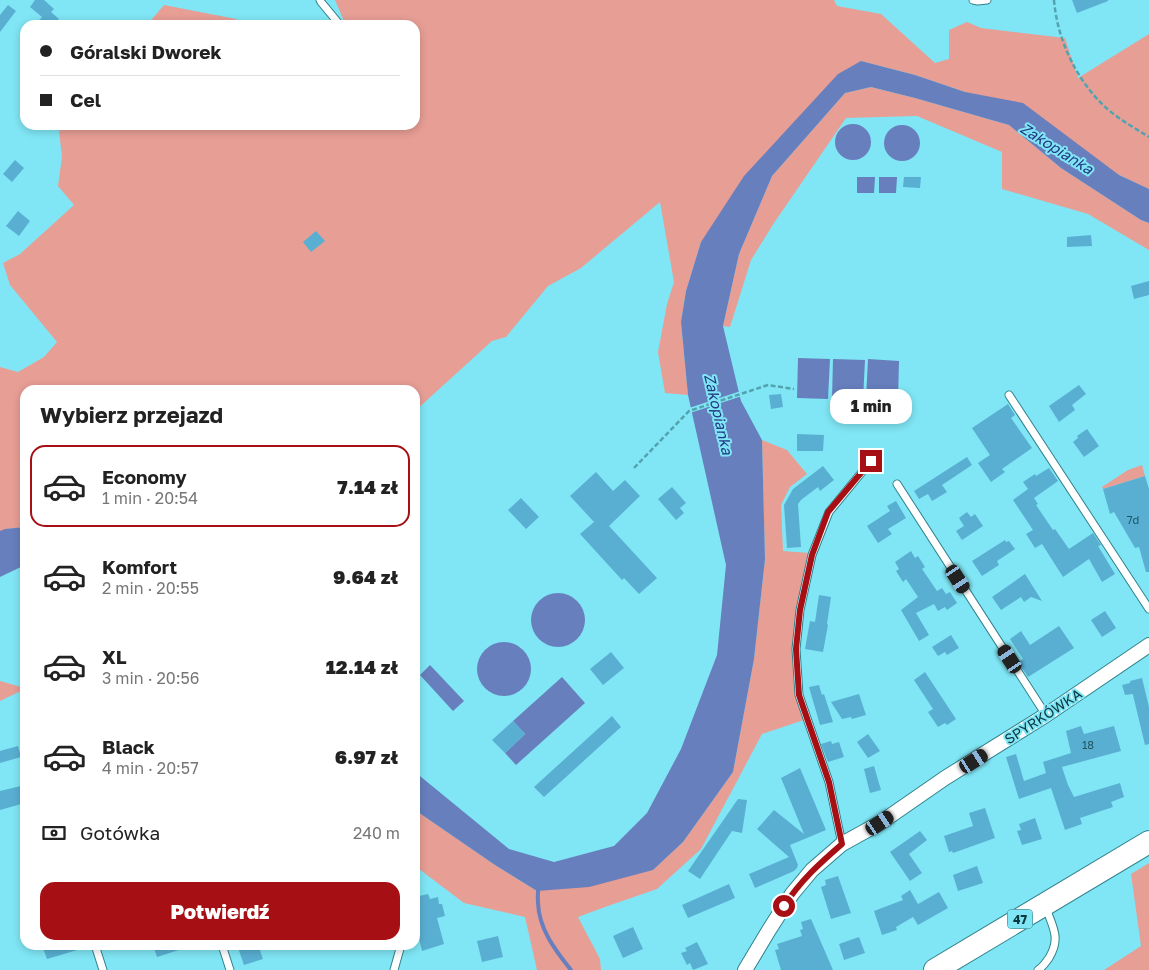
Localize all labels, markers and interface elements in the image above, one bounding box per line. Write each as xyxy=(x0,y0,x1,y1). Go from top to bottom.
text: Góralski Dworek xyxy=(70,40,222,63)
text: Cel xyxy=(70,88,101,111)
water label: Zakopianka xyxy=(1017,119,1097,178)
water label: Zakopianka xyxy=(701,372,737,457)
callout: 1 min xyxy=(830,388,912,424)
text: 1 min xyxy=(851,396,891,416)
text: Wybierz przejazd xyxy=(40,401,223,428)
route end xyxy=(860,450,882,472)
icon: car xyxy=(42,464,87,509)
text: Economy xyxy=(102,465,187,488)
text: 7.14 zł xyxy=(337,475,398,498)
text: 1 min · 20:54 xyxy=(102,488,198,508)
house number: 7d xyxy=(1127,513,1139,526)
icon: car xyxy=(42,554,87,599)
text: Komfort xyxy=(102,555,177,578)
car xyxy=(943,562,972,596)
text: 9.64 zł xyxy=(333,565,398,588)
text: 2 min · 20:55 xyxy=(102,578,199,598)
car xyxy=(995,642,1024,676)
icon: car xyxy=(42,644,87,689)
text: XL xyxy=(102,645,127,668)
text: 12.14 zł xyxy=(326,655,398,678)
text: 3 min · 20:56 xyxy=(102,668,199,688)
street label: SPYRKÓWKA xyxy=(1001,684,1085,747)
icon: car xyxy=(42,734,87,779)
text: Black xyxy=(102,735,155,758)
house number: 18 xyxy=(1082,738,1094,751)
text: 6.97 zł xyxy=(335,745,398,768)
car xyxy=(957,747,990,775)
text: 4 min · 20:57 xyxy=(102,758,199,778)
car xyxy=(863,808,896,838)
icon: cash xyxy=(40,819,68,847)
text: Gotówka xyxy=(80,821,160,844)
text: 240 m xyxy=(353,823,400,843)
button: Potwierdź xyxy=(40,882,400,940)
route start xyxy=(773,895,795,917)
road number: 47 xyxy=(1008,910,1032,929)

